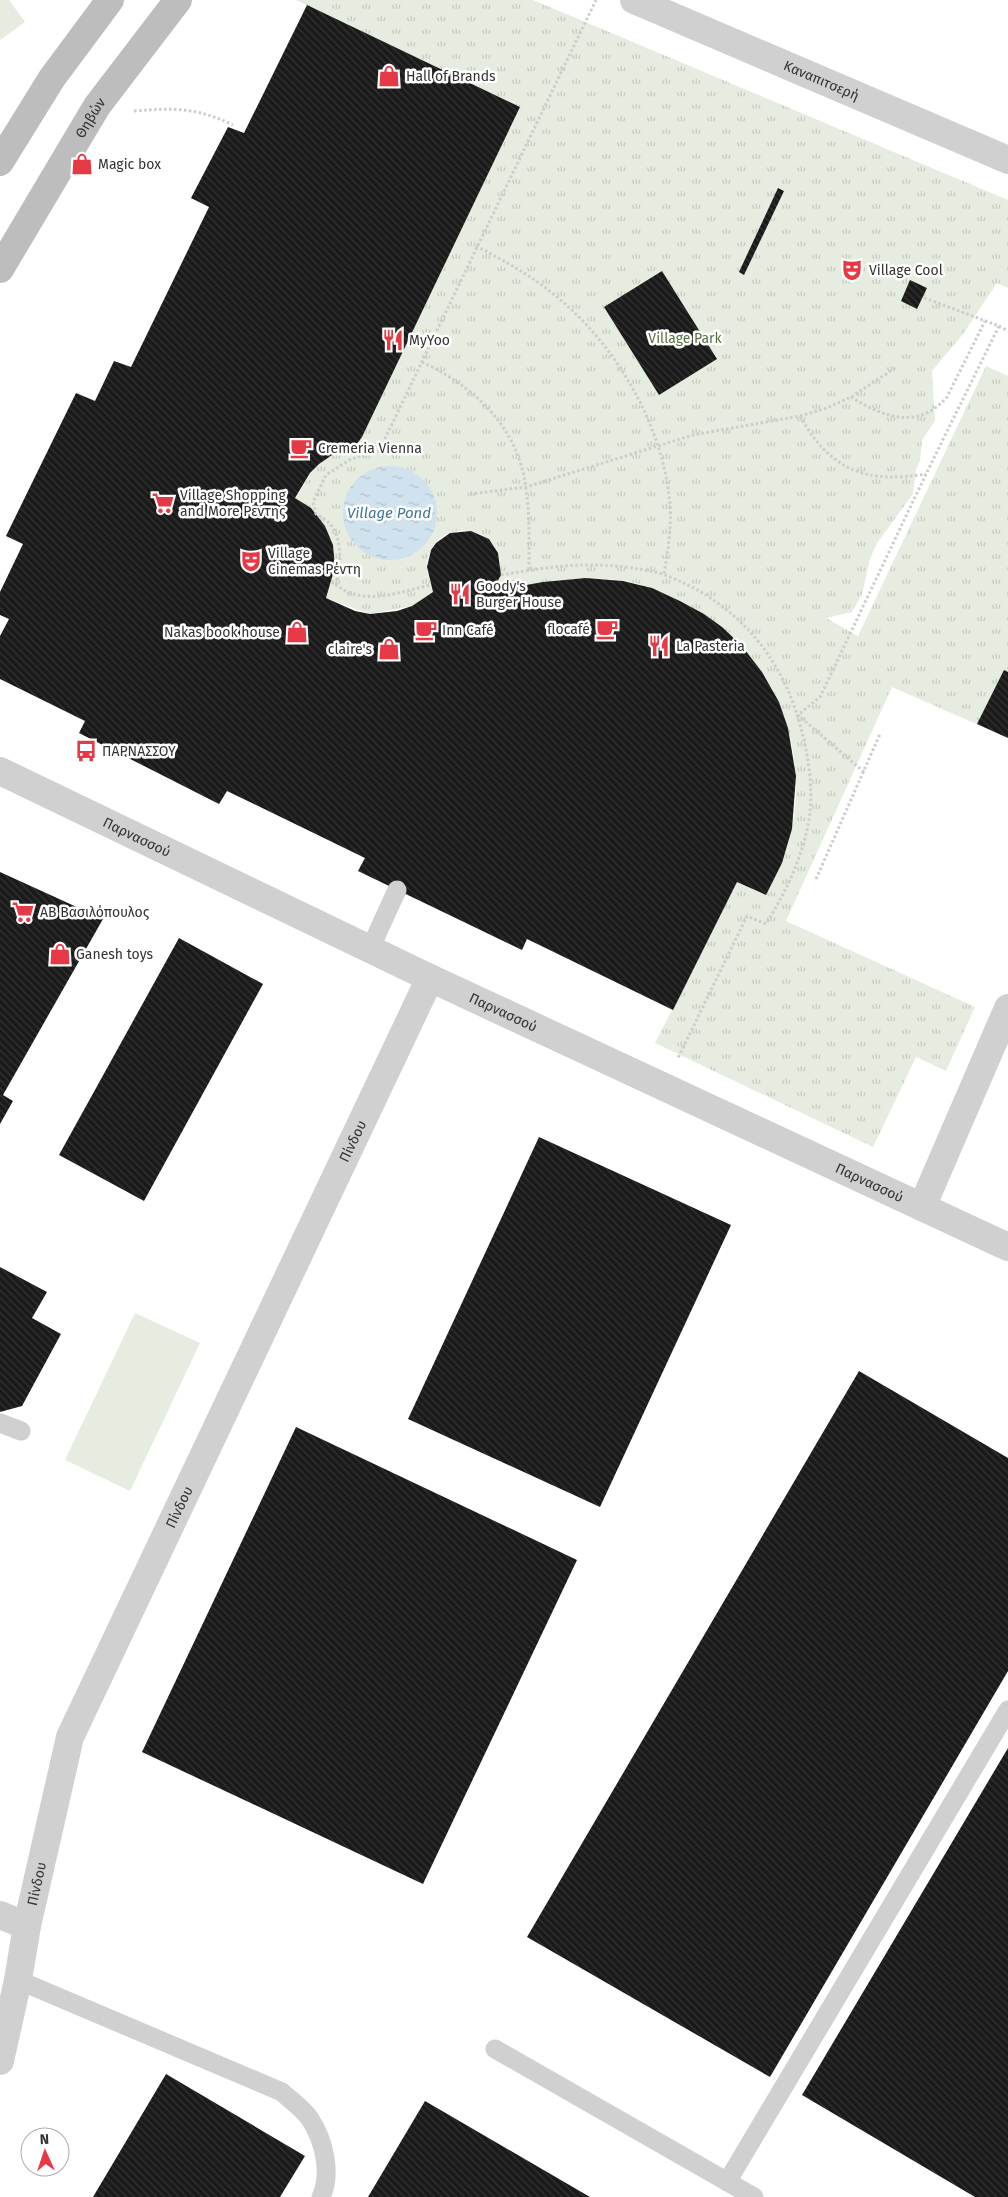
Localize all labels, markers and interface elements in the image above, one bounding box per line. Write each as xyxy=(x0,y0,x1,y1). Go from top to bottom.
street label: Καναπιτσερή xyxy=(781,57,862,104)
shop icon: Hall of Brands xyxy=(376,63,402,89)
place label: Hall of Brands xyxy=(406,68,496,85)
street label: Θηβών xyxy=(72,94,109,141)
shop icon: Magic box xyxy=(69,151,95,177)
place label: Magic box xyxy=(98,156,161,173)
theatre icon: Village Cool xyxy=(839,257,865,283)
place label: Village Cool xyxy=(869,262,943,279)
restaurant icon: MyYoo xyxy=(380,327,406,353)
park label: Village Park xyxy=(648,330,722,347)
place label: MyYoo xyxy=(409,332,450,349)
cafe icon: Cremeria Vienna xyxy=(288,435,314,461)
place label: Cremeria Vienna xyxy=(318,440,422,457)
place label: Village Shopping and More Ρεντης xyxy=(180,487,287,520)
supermarket icon: Village Shopping and More Ρεντης xyxy=(150,490,176,516)
water label: Village Pond xyxy=(347,504,431,522)
place label: Village Cinemas Ρέντη xyxy=(268,545,361,578)
theatre icon: Village Cinemas Ρέντη xyxy=(238,548,264,574)
place label: Goody's Burger House xyxy=(476,578,562,611)
restaurant icon: Goody's Burger House xyxy=(447,581,473,607)
cafe icon: flocafé xyxy=(594,616,620,642)
cafe icon: Inn Café xyxy=(413,617,439,643)
shop icon: Nakas book house xyxy=(284,619,310,645)
place label: flocafé xyxy=(547,621,590,638)
place label: Inn Café xyxy=(442,622,494,639)
place label: Nakas book house xyxy=(164,624,280,641)
restaurant icon: La Pasteria xyxy=(646,633,672,659)
shop icon: claire's xyxy=(376,636,402,662)
place label: La Pasteria xyxy=(676,638,745,655)
place label: claire's xyxy=(328,641,372,658)
bus stop icon: ΠΑΡΝΑΣΣΟΥ xyxy=(73,738,99,764)
place label: ΠΑΡΝΑΣΣΟΥ xyxy=(102,743,176,760)
street label: Παρνασσού xyxy=(100,814,173,861)
supermarket icon: ΑΒ Βασιλόπουλος xyxy=(10,899,36,925)
place label: ΑΒ Βασιλόπουλος xyxy=(40,904,150,921)
shop icon: Ganesh toys xyxy=(47,941,73,967)
place label: Ganesh toys xyxy=(76,946,153,963)
street label: Παρνασσού xyxy=(466,989,540,1036)
street label: Πίνδου xyxy=(336,1118,370,1165)
street label: Παρνασσού xyxy=(833,1160,906,1206)
street label: Πίνδου xyxy=(162,1484,197,1531)
street label: Πίνδου xyxy=(24,1860,50,1907)
north arrow xyxy=(20,2127,70,2177)
text: N xyxy=(39,2131,49,2148)

